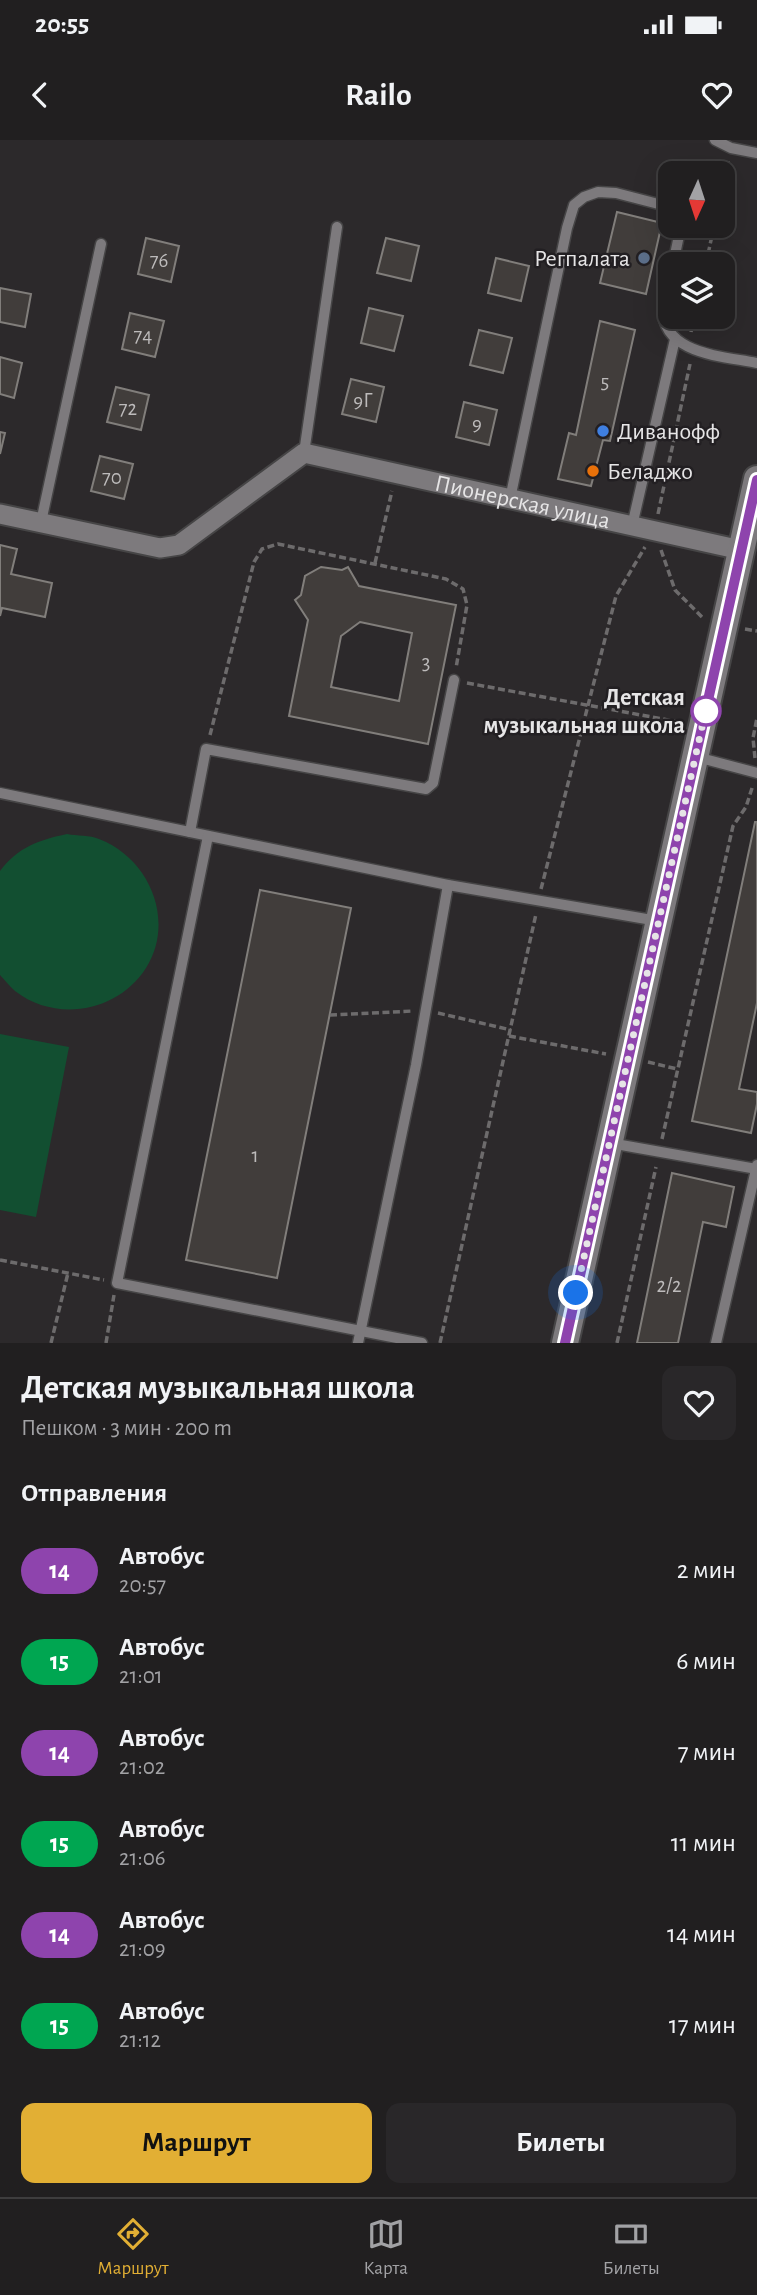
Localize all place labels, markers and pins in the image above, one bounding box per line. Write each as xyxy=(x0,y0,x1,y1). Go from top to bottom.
place label: Регпалата xyxy=(534,247,630,271)
marker: Регпалата xyxy=(636,250,652,266)
place label: Диванофф xyxy=(617,420,720,444)
marker: Диванофф xyxy=(595,423,611,439)
place label: Беладжо xyxy=(607,460,693,484)
marker: Беладжо xyxy=(585,463,601,479)
place label: Детская музыкальная школа xyxy=(484,686,685,738)
marker: Детская музыкальная школа xyxy=(691,696,721,726)

